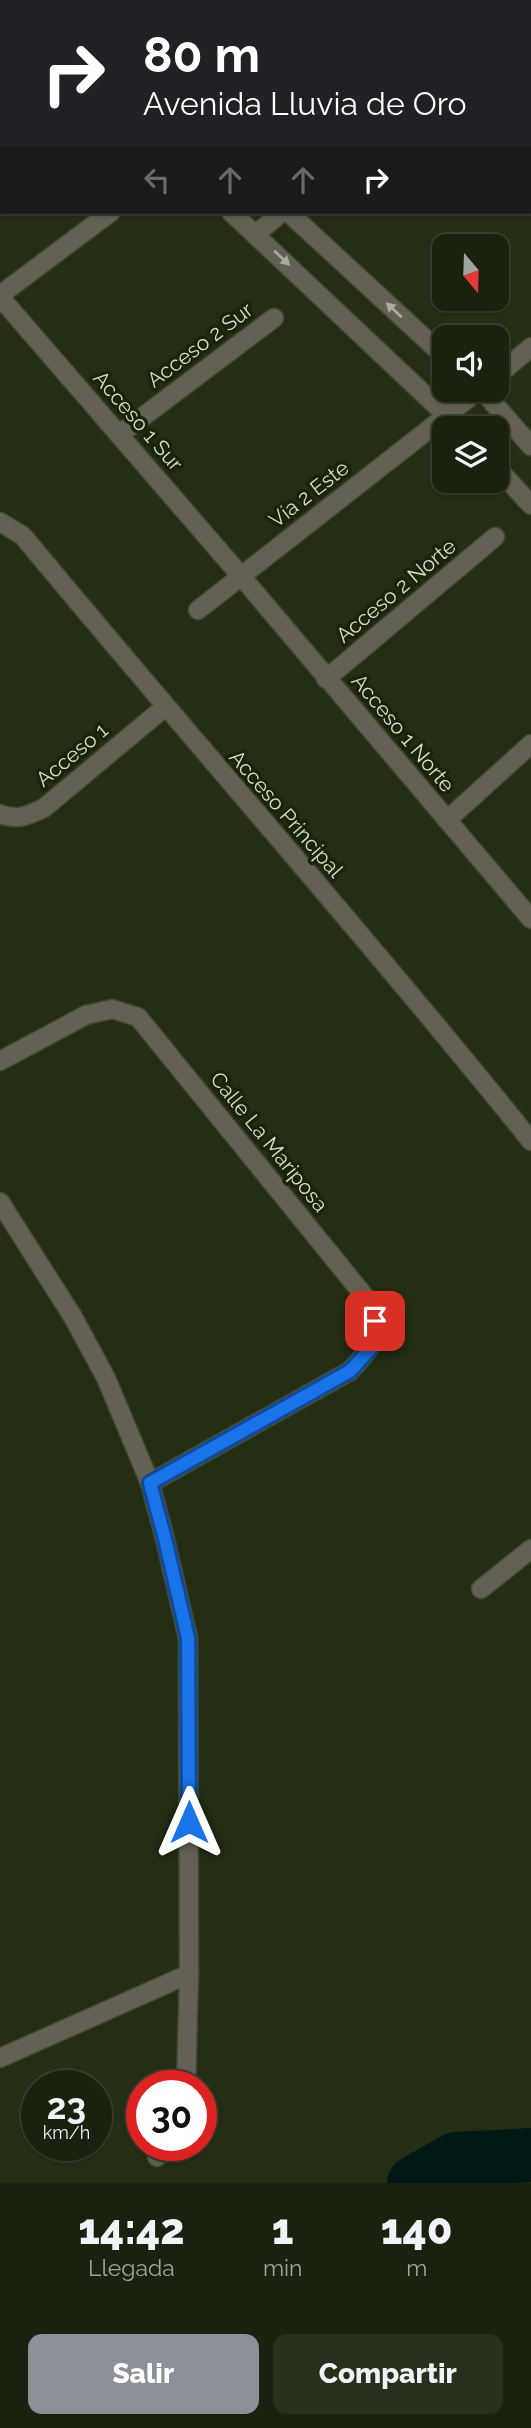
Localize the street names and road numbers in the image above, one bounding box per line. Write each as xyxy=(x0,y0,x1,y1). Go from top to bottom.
street label: Acceso 2 Sur xyxy=(142,296,258,392)
street label: Acceso 1 Sur xyxy=(88,366,189,476)
street label: Vía 2 Este xyxy=(264,455,353,532)
street label: Acceso 2 Norte xyxy=(331,533,461,648)
street label: Acceso 1 Norte xyxy=(347,669,460,797)
street label: Acceso 1 xyxy=(31,717,113,792)
street label: Acceso Principal xyxy=(224,745,349,883)
street label: Calle La Mariposa xyxy=(205,1067,333,1217)

